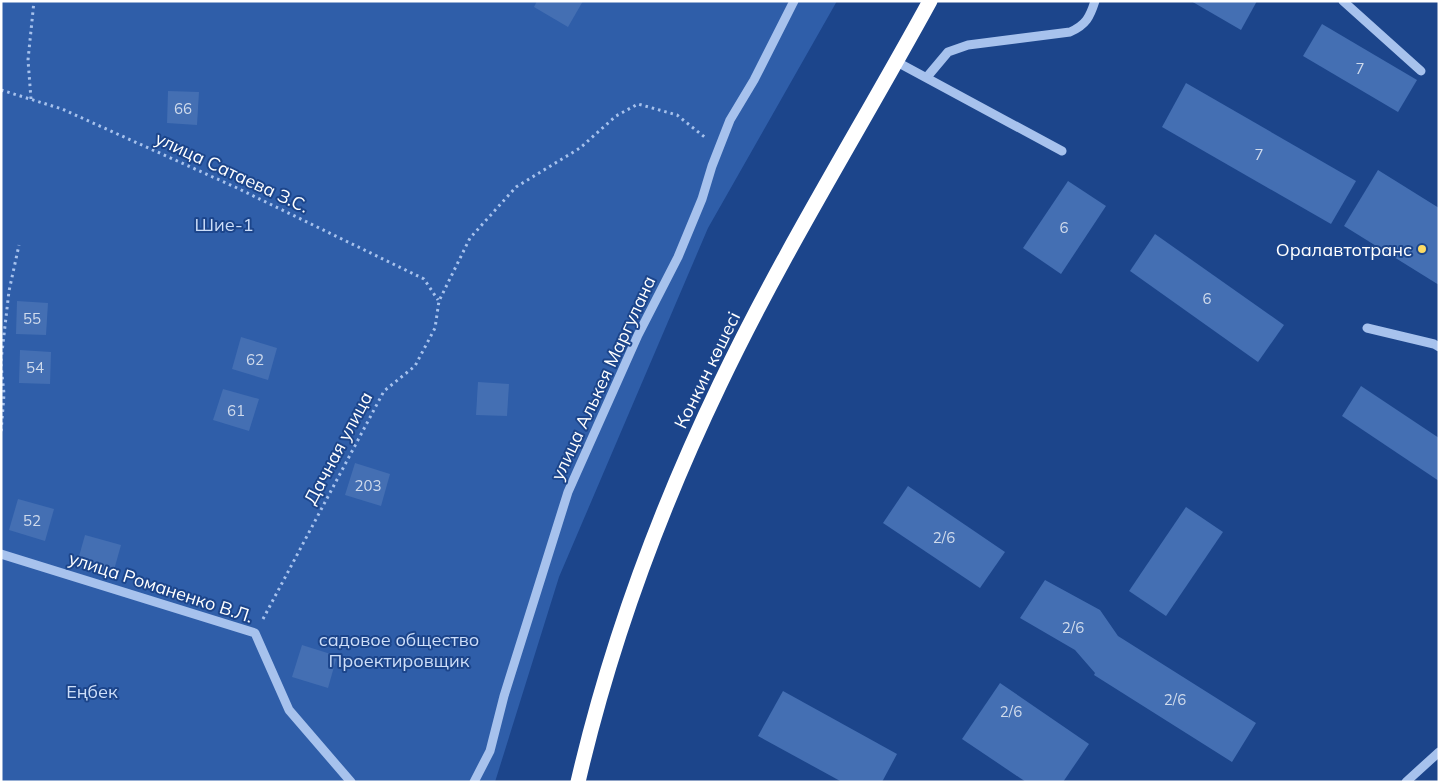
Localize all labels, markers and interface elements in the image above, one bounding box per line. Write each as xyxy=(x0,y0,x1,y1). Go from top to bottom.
house number: 7 xyxy=(1355,59,1365,78)
house number: 66 xyxy=(174,99,192,118)
street label: улица Сатаева З.С. xyxy=(152,126,312,218)
house number: 7 xyxy=(1254,145,1264,164)
park label: Шие-1 xyxy=(195,213,253,236)
house number: 6 xyxy=(1059,218,1069,237)
place label: Оралавтотранс xyxy=(1276,238,1412,261)
marker: Оралавтотранс xyxy=(1416,243,1428,255)
street label: улица Алькея Маргулана xyxy=(545,272,661,484)
house number: 6 xyxy=(1202,289,1212,308)
street label: Конкин көшесі xyxy=(669,308,745,432)
house number: 55 xyxy=(23,309,41,328)
house number: 62 xyxy=(246,350,264,369)
house number: 54 xyxy=(26,358,44,377)
street label: Дачная улица xyxy=(299,388,377,508)
house number: 61 xyxy=(227,401,245,420)
house number: 203 xyxy=(354,476,382,495)
house number: 52 xyxy=(23,511,41,530)
house number: 2/6 xyxy=(933,528,955,547)
street label: улица Романенко В.Л. xyxy=(66,546,256,628)
house number: 2/6 xyxy=(1062,618,1084,637)
park label: садовое общество Проектировщик xyxy=(319,628,479,672)
park label: Еңбек xyxy=(66,680,118,703)
house number: 2/6 xyxy=(1164,690,1186,709)
house number: 2/6 xyxy=(1000,702,1022,721)

